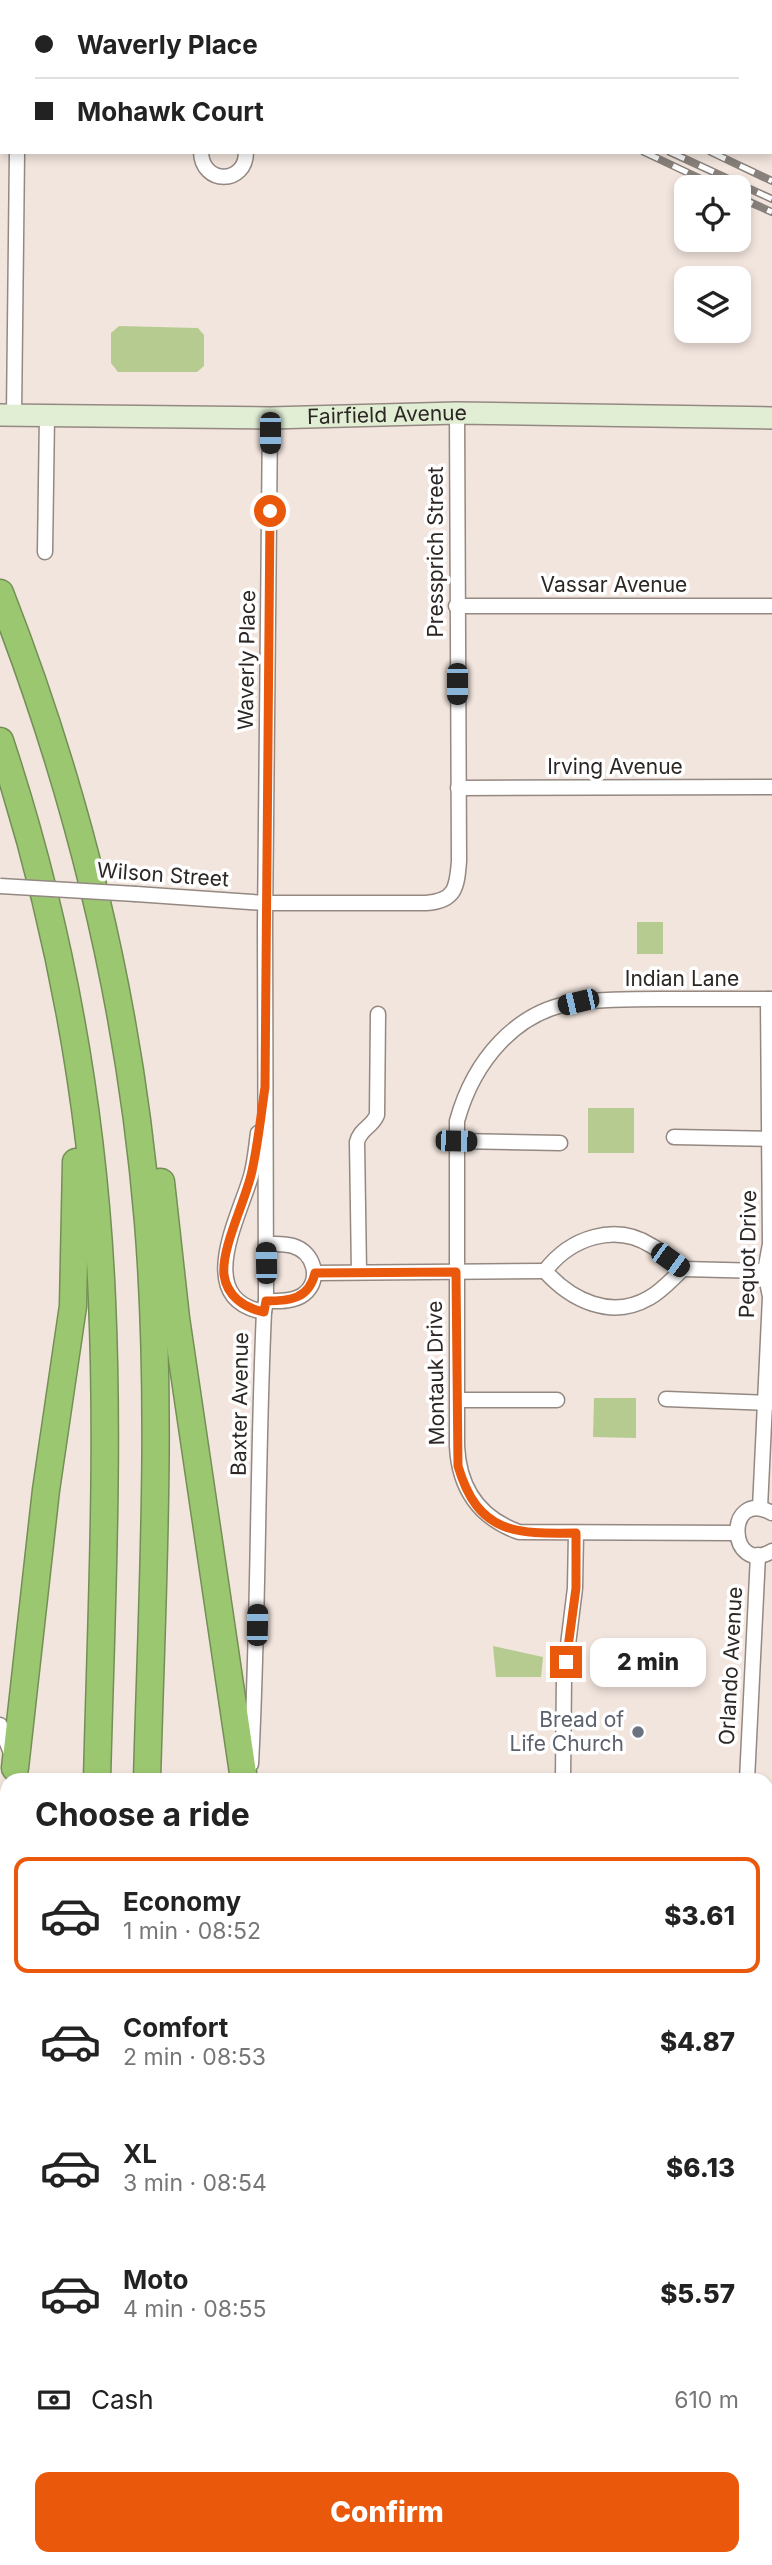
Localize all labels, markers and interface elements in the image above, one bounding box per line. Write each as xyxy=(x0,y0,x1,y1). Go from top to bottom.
text: Waverly Place xyxy=(77,29,258,60)
text: Mohawk Court xyxy=(77,96,264,127)
map controls xyxy=(674,175,751,343)
button: locate xyxy=(674,175,751,252)
button: layers xyxy=(674,266,751,343)
street label: Fairfield Avenue xyxy=(307,400,467,429)
car xyxy=(260,412,281,454)
street label: Pressprich Street xyxy=(423,466,448,638)
route start xyxy=(254,495,286,527)
street label: Vassar Avenue xyxy=(541,572,687,597)
street label: Waverly Place xyxy=(233,590,260,730)
car xyxy=(447,663,468,705)
street label: Irving Avenue xyxy=(547,754,683,779)
street label: Wilson Street xyxy=(96,857,230,892)
street label: Indian Lane xyxy=(625,966,739,991)
car xyxy=(556,987,601,1017)
car xyxy=(435,1130,478,1152)
street label: Pequot Drive xyxy=(734,1190,761,1318)
car xyxy=(647,1239,694,1281)
car xyxy=(256,1242,277,1284)
street label: Montauk Drive xyxy=(422,1300,449,1446)
street label: Baxter Avenue xyxy=(226,1332,253,1476)
street label: Orlando Avenue xyxy=(714,1586,747,1746)
car xyxy=(247,1604,268,1646)
callout: 2 min xyxy=(590,1638,706,1686)
route end xyxy=(550,1646,582,1678)
text: 2 min xyxy=(617,1648,679,1676)
place label: Bread of Life Church xyxy=(510,1707,624,1756)
marker: Bread of Life Church xyxy=(630,1724,646,1740)
text: Choose a ride xyxy=(35,1795,250,1834)
icon: car xyxy=(39,1884,102,1947)
text: Economy xyxy=(123,1886,241,1917)
text: $3.61 xyxy=(664,1900,735,1931)
text: 1 min · 08:52 xyxy=(123,1917,261,1945)
icon: car xyxy=(39,2010,102,2073)
text: Comfort xyxy=(123,2012,228,2043)
text: $4.87 xyxy=(660,2026,735,2057)
text: 2 min · 08:53 xyxy=(123,2043,266,2071)
icon: car xyxy=(39,2136,102,2199)
text: XL xyxy=(123,2138,157,2169)
text: $6.13 xyxy=(666,2152,735,2183)
text: 3 min · 08:54 xyxy=(123,2169,267,2197)
icon: car xyxy=(39,2262,102,2325)
text: Moto xyxy=(123,2264,188,2295)
text: $5.57 xyxy=(660,2278,735,2309)
text: 4 min · 08:55 xyxy=(123,2295,267,2323)
icon: cash xyxy=(35,2381,73,2419)
text: Cash xyxy=(91,2384,154,2415)
text: 610 m xyxy=(674,2386,739,2414)
button: Confirm xyxy=(35,2472,739,2552)

